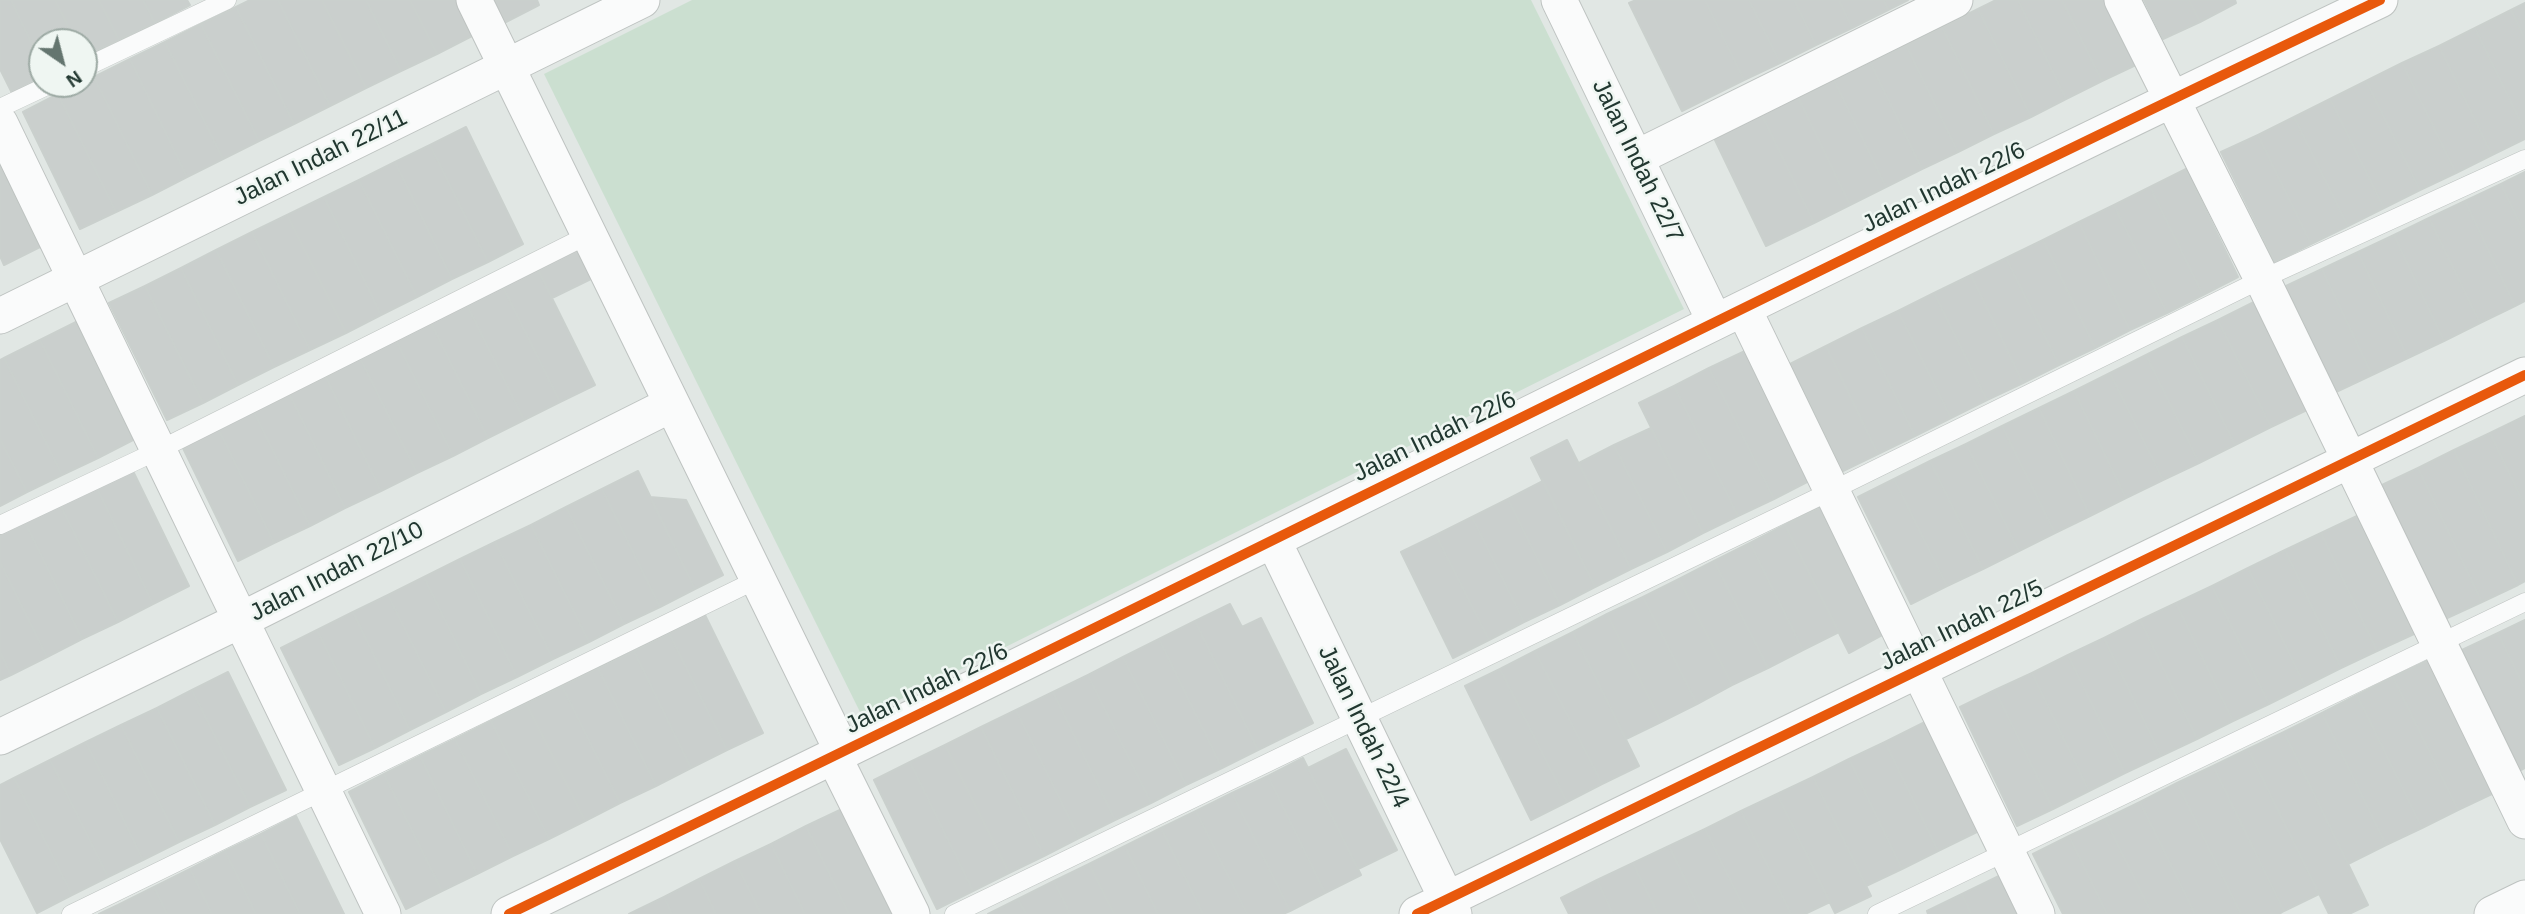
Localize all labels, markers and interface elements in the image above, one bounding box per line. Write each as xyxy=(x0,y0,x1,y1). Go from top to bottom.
north arrow xyxy=(28,28,98,98)
text: N xyxy=(63,66,86,92)
street label: Jalan Indah 22/7 xyxy=(1585,75,1689,247)
street label: Jalan Indah 22/11 xyxy=(230,104,412,212)
street label: Jalan Indah 22/6 xyxy=(1858,136,2030,240)
street label: Jalan Indah 22/6 xyxy=(1349,385,1521,489)
street label: Jalan Indah 22/10 xyxy=(245,516,429,628)
street label: Jalan Indah 22/5 xyxy=(1876,574,2048,678)
street label: Jalan Indah 22/6 xyxy=(841,637,1013,741)
street label: Jalan Indah 22/4 xyxy=(1311,641,1415,813)

